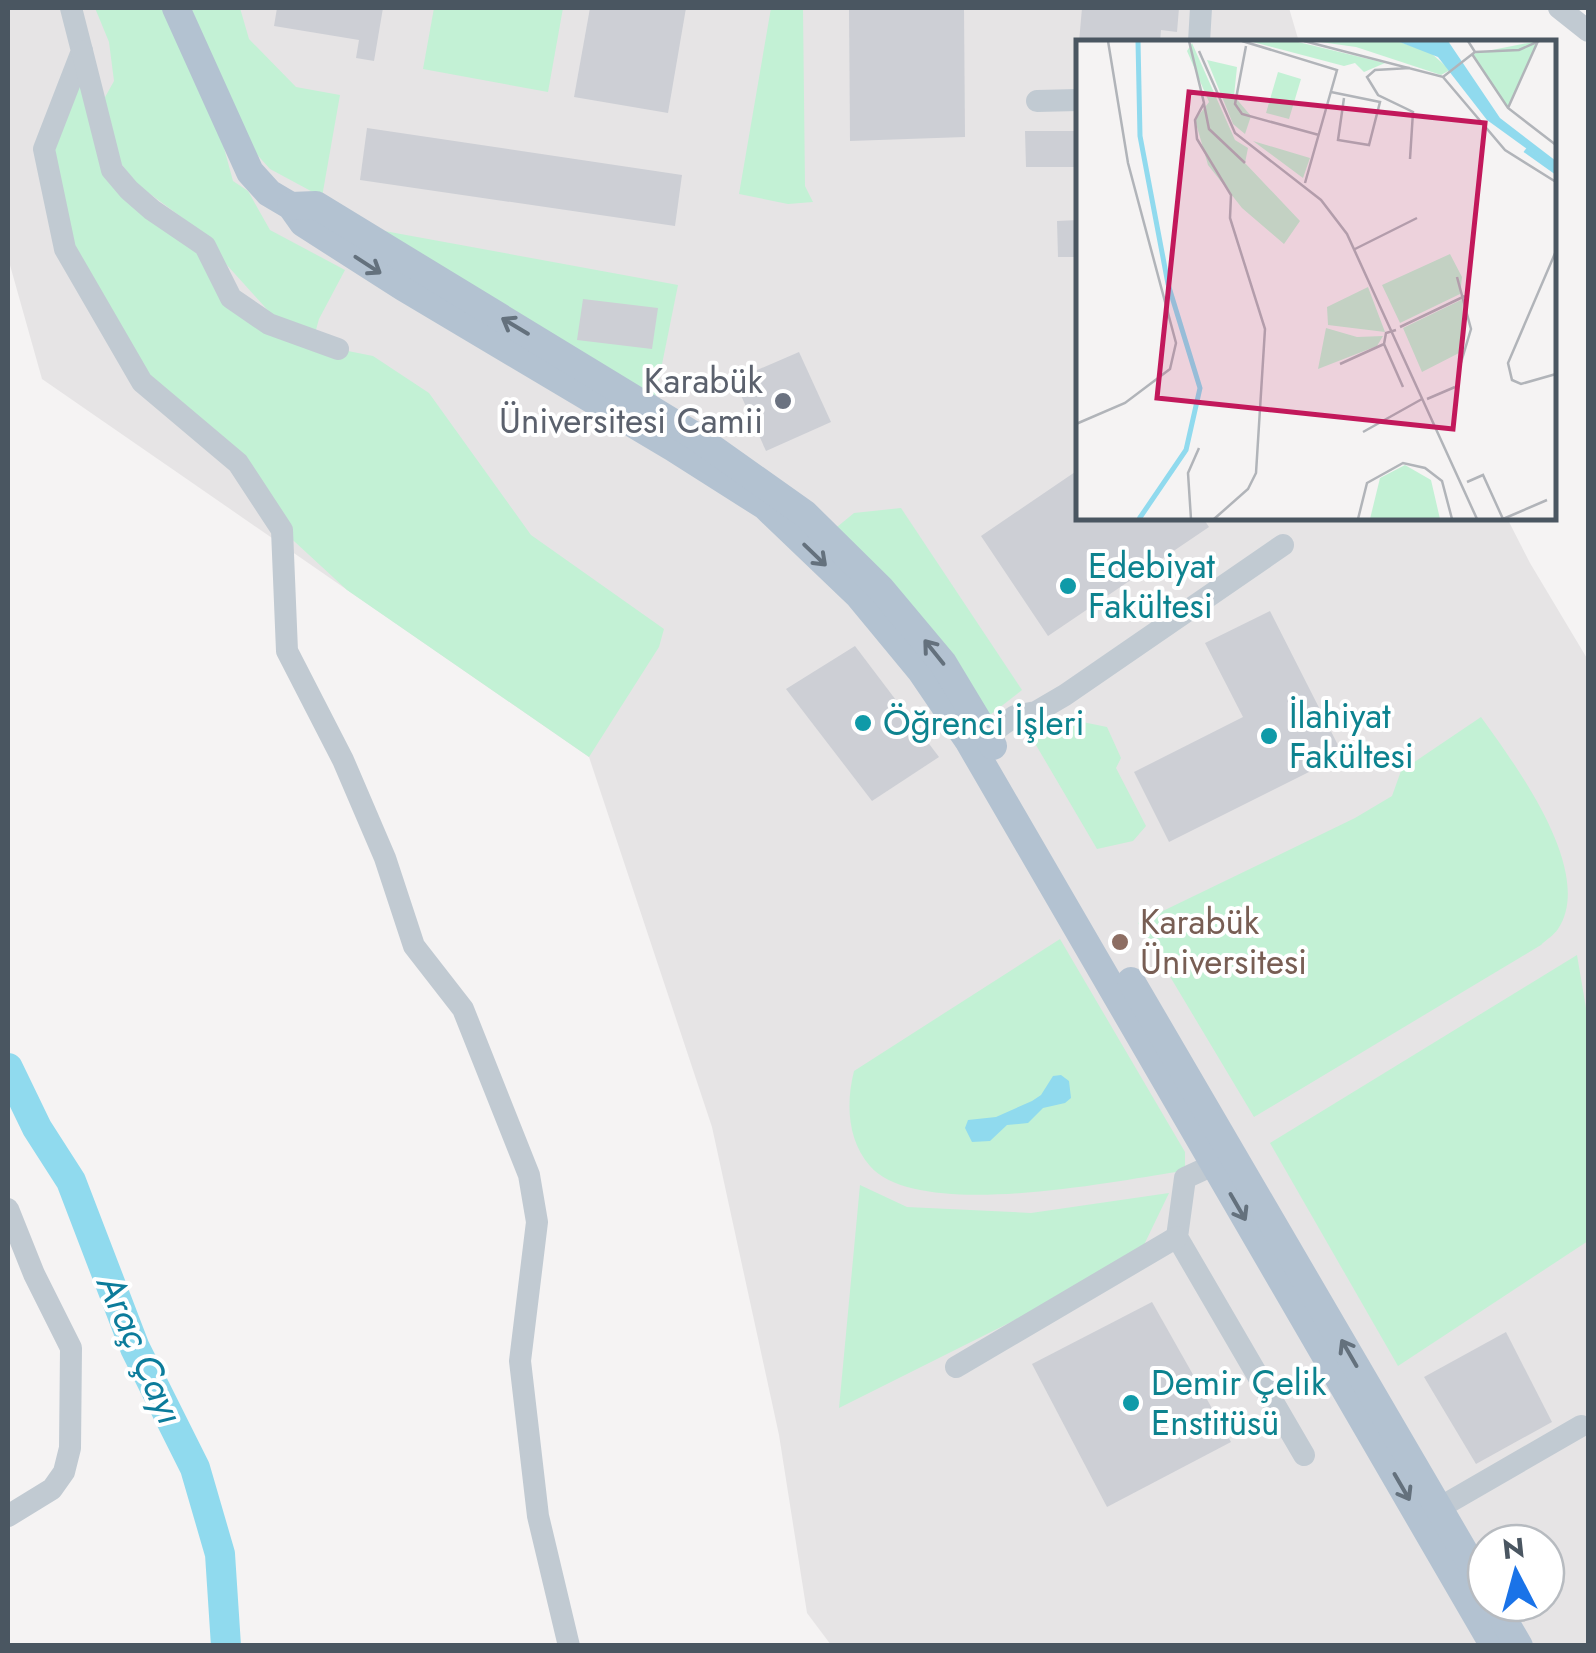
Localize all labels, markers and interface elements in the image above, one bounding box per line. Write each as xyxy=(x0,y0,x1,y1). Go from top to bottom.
inset map xyxy=(1076,40,1556,520)
one-way arrow xyxy=(353,254,381,275)
one-way arrow xyxy=(501,316,530,336)
place label: Karabük Üniversitesi Camii xyxy=(499,356,764,446)
marker: Karabük Üniversitesi Camii xyxy=(772,390,794,412)
place label: Edebiyat Fakültesi xyxy=(1088,541,1216,631)
one-way arrow xyxy=(803,543,827,567)
marker: Edebiyat Fakültesi xyxy=(1057,575,1079,597)
one-way arrow xyxy=(923,640,945,666)
place label: İlahiyat Fakültesi xyxy=(1289,691,1414,781)
place label: Öğrenci İşleri xyxy=(883,698,1085,748)
marker: Öğrenci İşleri xyxy=(852,712,874,734)
marker: İlahiyat Fakültesi xyxy=(1258,725,1280,747)
place label: Karabük Üniversitesi xyxy=(1140,897,1307,987)
marker: Karabük Üniversitesi xyxy=(1109,931,1131,953)
one-way arrow xyxy=(1228,1192,1248,1221)
water label: Araç Çayı xyxy=(83,1264,198,1433)
one-way arrow xyxy=(1339,1339,1359,1368)
place label: Demir Çelik Enstitüsü xyxy=(1151,1358,1327,1448)
marker: Demir Çelik Enstitüsü xyxy=(1120,1392,1142,1414)
one-way arrow xyxy=(1392,1472,1412,1501)
north arrow xyxy=(1466,1523,1566,1623)
text: N xyxy=(1500,1527,1527,1570)

